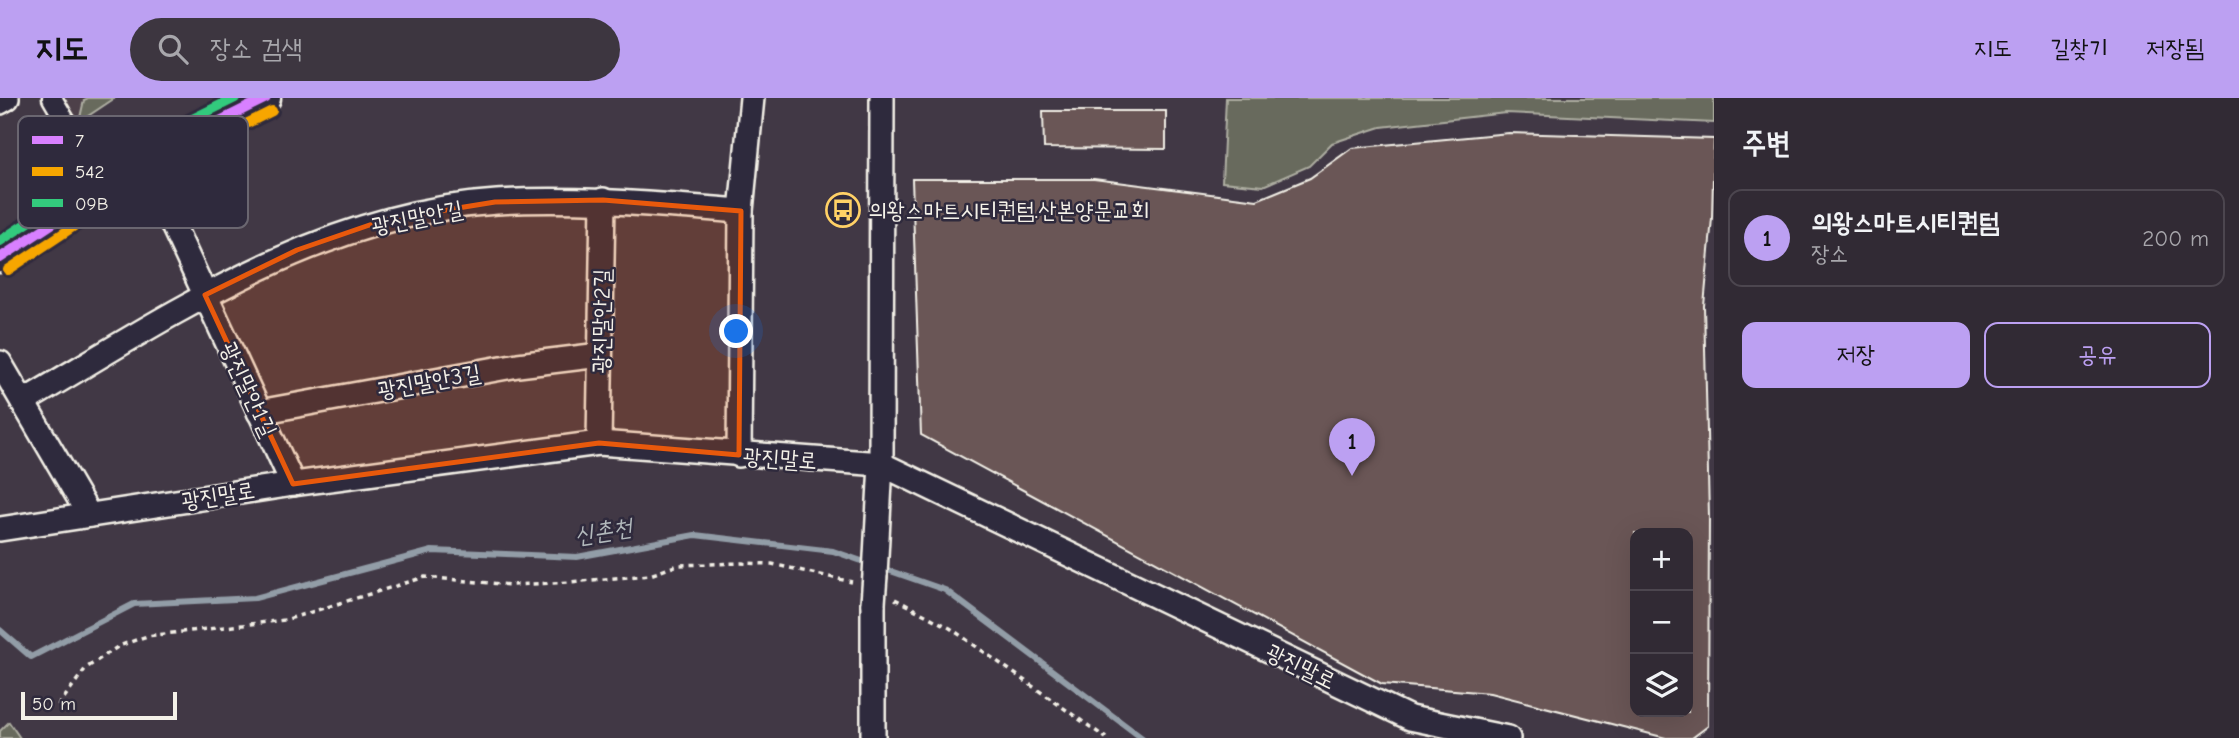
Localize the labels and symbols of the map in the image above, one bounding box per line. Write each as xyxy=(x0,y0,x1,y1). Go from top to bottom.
legend xyxy=(18,116,248,228)
text: 7 xyxy=(75,130,84,152)
text: 542 xyxy=(75,161,104,183)
bus stop icon: 의왕스마트시티퀀텀.산본양문교회 xyxy=(824,191,862,229)
text: 09B xyxy=(75,193,108,215)
street label: 광진말안길 xyxy=(369,195,465,240)
place label: 의왕스마트시티퀀텀.산본양문교회 xyxy=(868,197,1149,224)
street label: 광진말안2길 xyxy=(587,268,616,374)
your location xyxy=(719,314,753,348)
street label: 광진말안1길 xyxy=(215,337,282,441)
street label: 광진말안3길 xyxy=(375,359,483,404)
pin: 1 xyxy=(1329,418,1375,476)
street label: 광진말로 xyxy=(742,442,818,475)
street label: 광진말로 xyxy=(179,476,257,515)
water label: 신촌천 xyxy=(572,512,636,549)
street label: 광진말로 xyxy=(1262,638,1340,695)
scale bar xyxy=(21,689,177,721)

